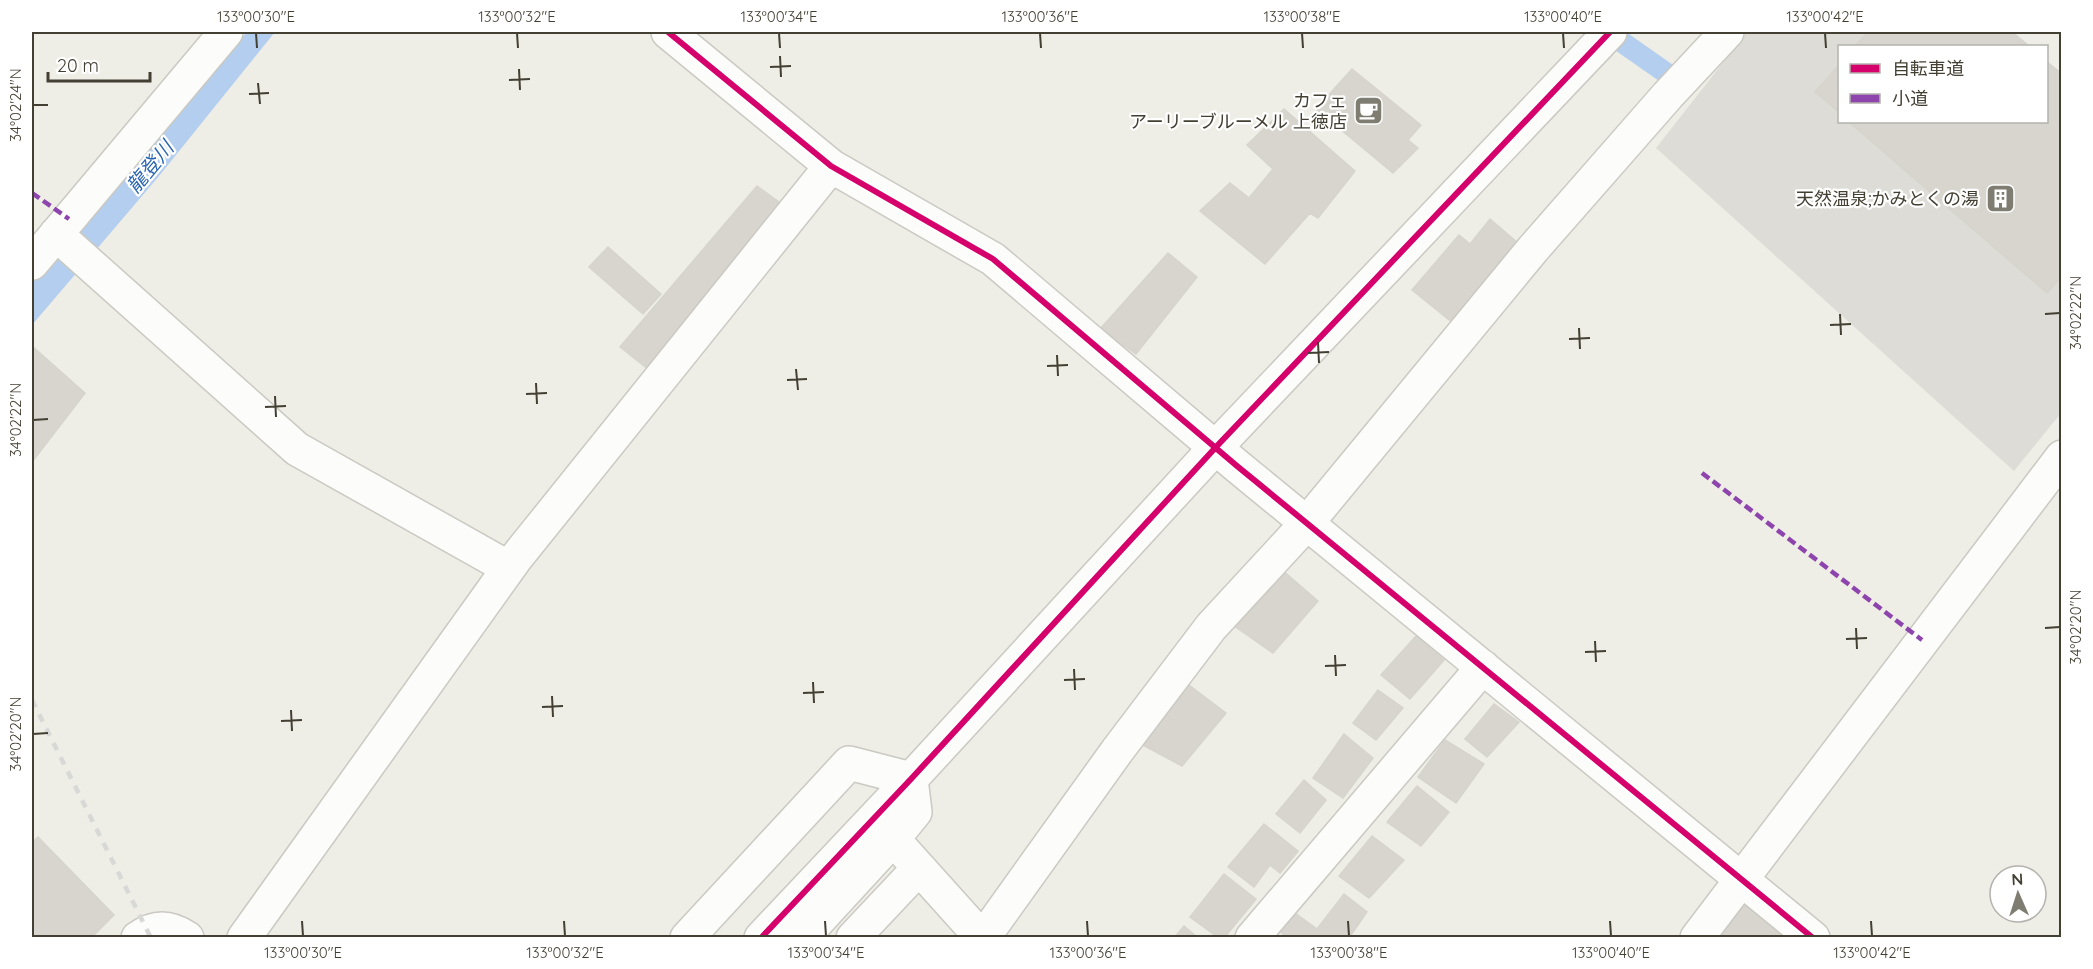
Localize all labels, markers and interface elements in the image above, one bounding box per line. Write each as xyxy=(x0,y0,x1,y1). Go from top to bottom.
text: 133°00'30"E xyxy=(217,7,295,26)
text: 133°00'32"E xyxy=(478,7,556,26)
text: 133°00'34"E xyxy=(740,7,818,26)
text: 133°00'36"E xyxy=(1001,7,1079,26)
text: 133°00'38"E xyxy=(1263,7,1341,26)
text: 133°00'40"E xyxy=(1524,7,1602,26)
text: 133°00'42"E xyxy=(1786,7,1864,26)
scale bar xyxy=(48,45,150,83)
legend xyxy=(1838,45,2048,123)
text: 20 m xyxy=(57,54,99,77)
text: 自転車道 xyxy=(1892,57,1964,80)
text: 34°02'24"N xyxy=(6,68,25,142)
text: 小道 xyxy=(1892,87,1928,110)
place label: カフェ アーリーブルーメル 上徳店 xyxy=(1129,89,1347,133)
cafe icon: カフェ アーリーブルーメル 上徳店 xyxy=(1352,95,1384,127)
water label: 龍登川 xyxy=(121,134,180,198)
building icon: 天然温泉;かみとくの湯 xyxy=(1984,183,2016,215)
place label: 天然温泉;かみとくの湯 xyxy=(1796,187,1979,210)
text: 34°02'22"N xyxy=(2066,276,2085,350)
text: 34°02'22"N xyxy=(6,383,25,457)
text: 34°02'20"N xyxy=(2066,590,2085,664)
text: 34°02'20"N xyxy=(6,697,25,771)
north arrow xyxy=(1988,864,2048,924)
text: N xyxy=(2011,869,2024,889)
text: 133°00'30"E xyxy=(264,943,342,962)
text: 133°00'32"E xyxy=(526,943,604,962)
text: 133°00'34"E xyxy=(787,943,865,962)
text: 133°00'36"E xyxy=(1049,943,1127,962)
text: 133°00'38"E xyxy=(1310,943,1388,962)
text: 133°00'40"E xyxy=(1572,943,1650,962)
text: 133°00'42"E xyxy=(1833,943,1911,962)

